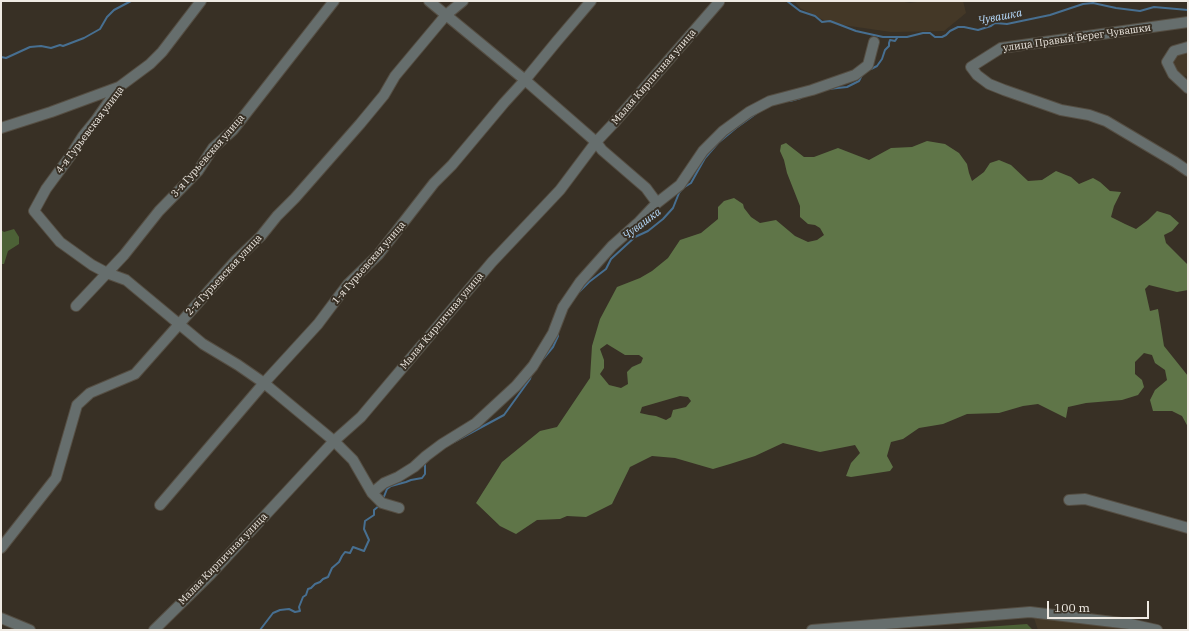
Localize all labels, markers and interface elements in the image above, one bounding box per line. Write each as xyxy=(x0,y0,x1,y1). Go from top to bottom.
water label: Чувашка xyxy=(977,6,1023,28)
street label: улица Правый Берег Чувашки xyxy=(1002,22,1152,54)
street label: Малая Кирпичная улица xyxy=(609,27,699,127)
street label: 4-я Гурьевская улица xyxy=(53,84,127,176)
street label: 3-я Гурьевская улица xyxy=(169,112,247,200)
water label: Чувашка xyxy=(620,205,664,243)
street label: 1-я Гурьевская улица xyxy=(330,219,408,307)
street label: 2-я Гурьевская улица xyxy=(184,232,264,318)
street label: Малая Кирпичная улица xyxy=(398,270,486,372)
street label: Малая Кирпичная улица xyxy=(176,511,270,607)
scale bar xyxy=(1049,593,1151,619)
text: 100 m xyxy=(1054,600,1090,615)

